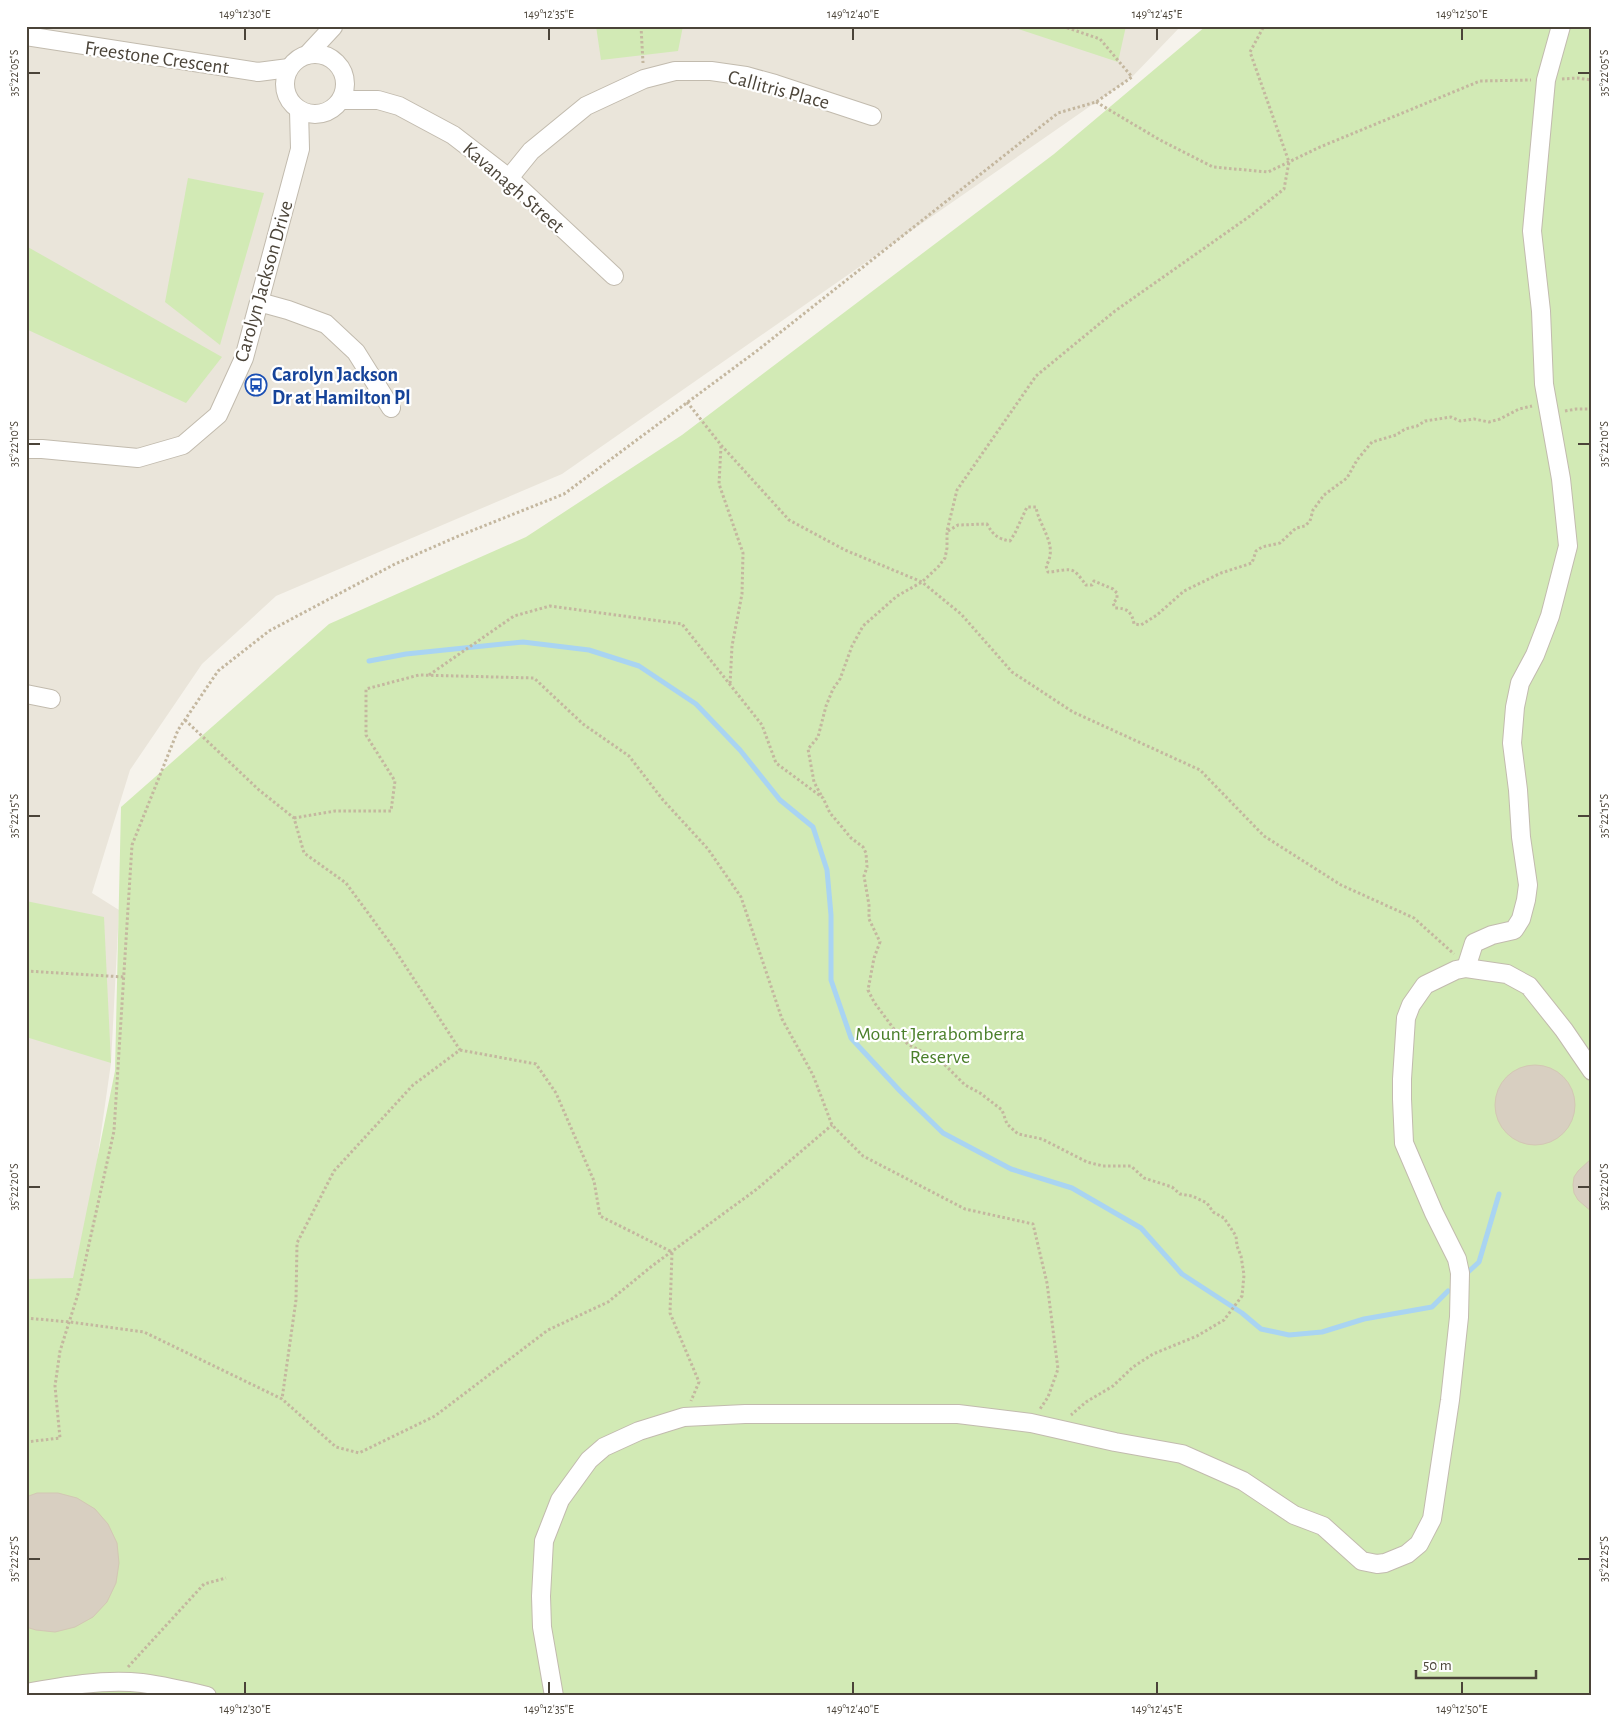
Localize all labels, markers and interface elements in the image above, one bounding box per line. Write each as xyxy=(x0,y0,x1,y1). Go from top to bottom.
text: 149°12'30"E xyxy=(219,8,271,20)
text: 149°12'35"E xyxy=(524,8,574,20)
text: 149°12'40"E xyxy=(827,8,879,20)
text: 149°12'45"E xyxy=(1132,8,1182,20)
text: 149°12'50"E xyxy=(1436,8,1488,20)
street label: Freestone Crescent xyxy=(83,38,231,78)
text: 35°22'05"S xyxy=(8,49,20,96)
text: 35°22'05"S xyxy=(1598,49,1610,96)
street label: Callitris Place xyxy=(726,67,832,113)
street label: Kavanagh Street xyxy=(459,139,568,237)
street label: Carolyn Jackson Drive xyxy=(231,198,297,364)
place label: Carolyn Jackson Dr at Hamilton Pl xyxy=(272,365,410,408)
bus stop icon: Carolyn Jackson Dr at Hamilton Pl xyxy=(244,373,268,397)
text: 35°22'10"S xyxy=(8,421,20,467)
text: 35°22'10"S xyxy=(1598,421,1610,467)
text: 35°22'15"S xyxy=(8,793,20,838)
text: 35°22'15"S xyxy=(1598,793,1610,838)
park label: Mount Jerrabomberra Reserve xyxy=(855,1024,1025,1067)
text: 35°22'20"S xyxy=(8,1163,20,1211)
text: 35°22'20"S xyxy=(1598,1163,1610,1211)
text: 35°22'25"S xyxy=(8,1536,20,1582)
text: 35°22'25"S xyxy=(1598,1536,1610,1582)
scale bar xyxy=(1416,1647,1536,1679)
text: 50 m xyxy=(1423,1658,1452,1673)
text: 149°12'30"E xyxy=(219,1703,271,1715)
text: 149°12'35"E xyxy=(524,1703,574,1715)
text: 149°12'40"E xyxy=(827,1703,879,1715)
text: 149°12'45"E xyxy=(1132,1703,1182,1715)
text: 149°12'50"E xyxy=(1436,1703,1488,1715)

